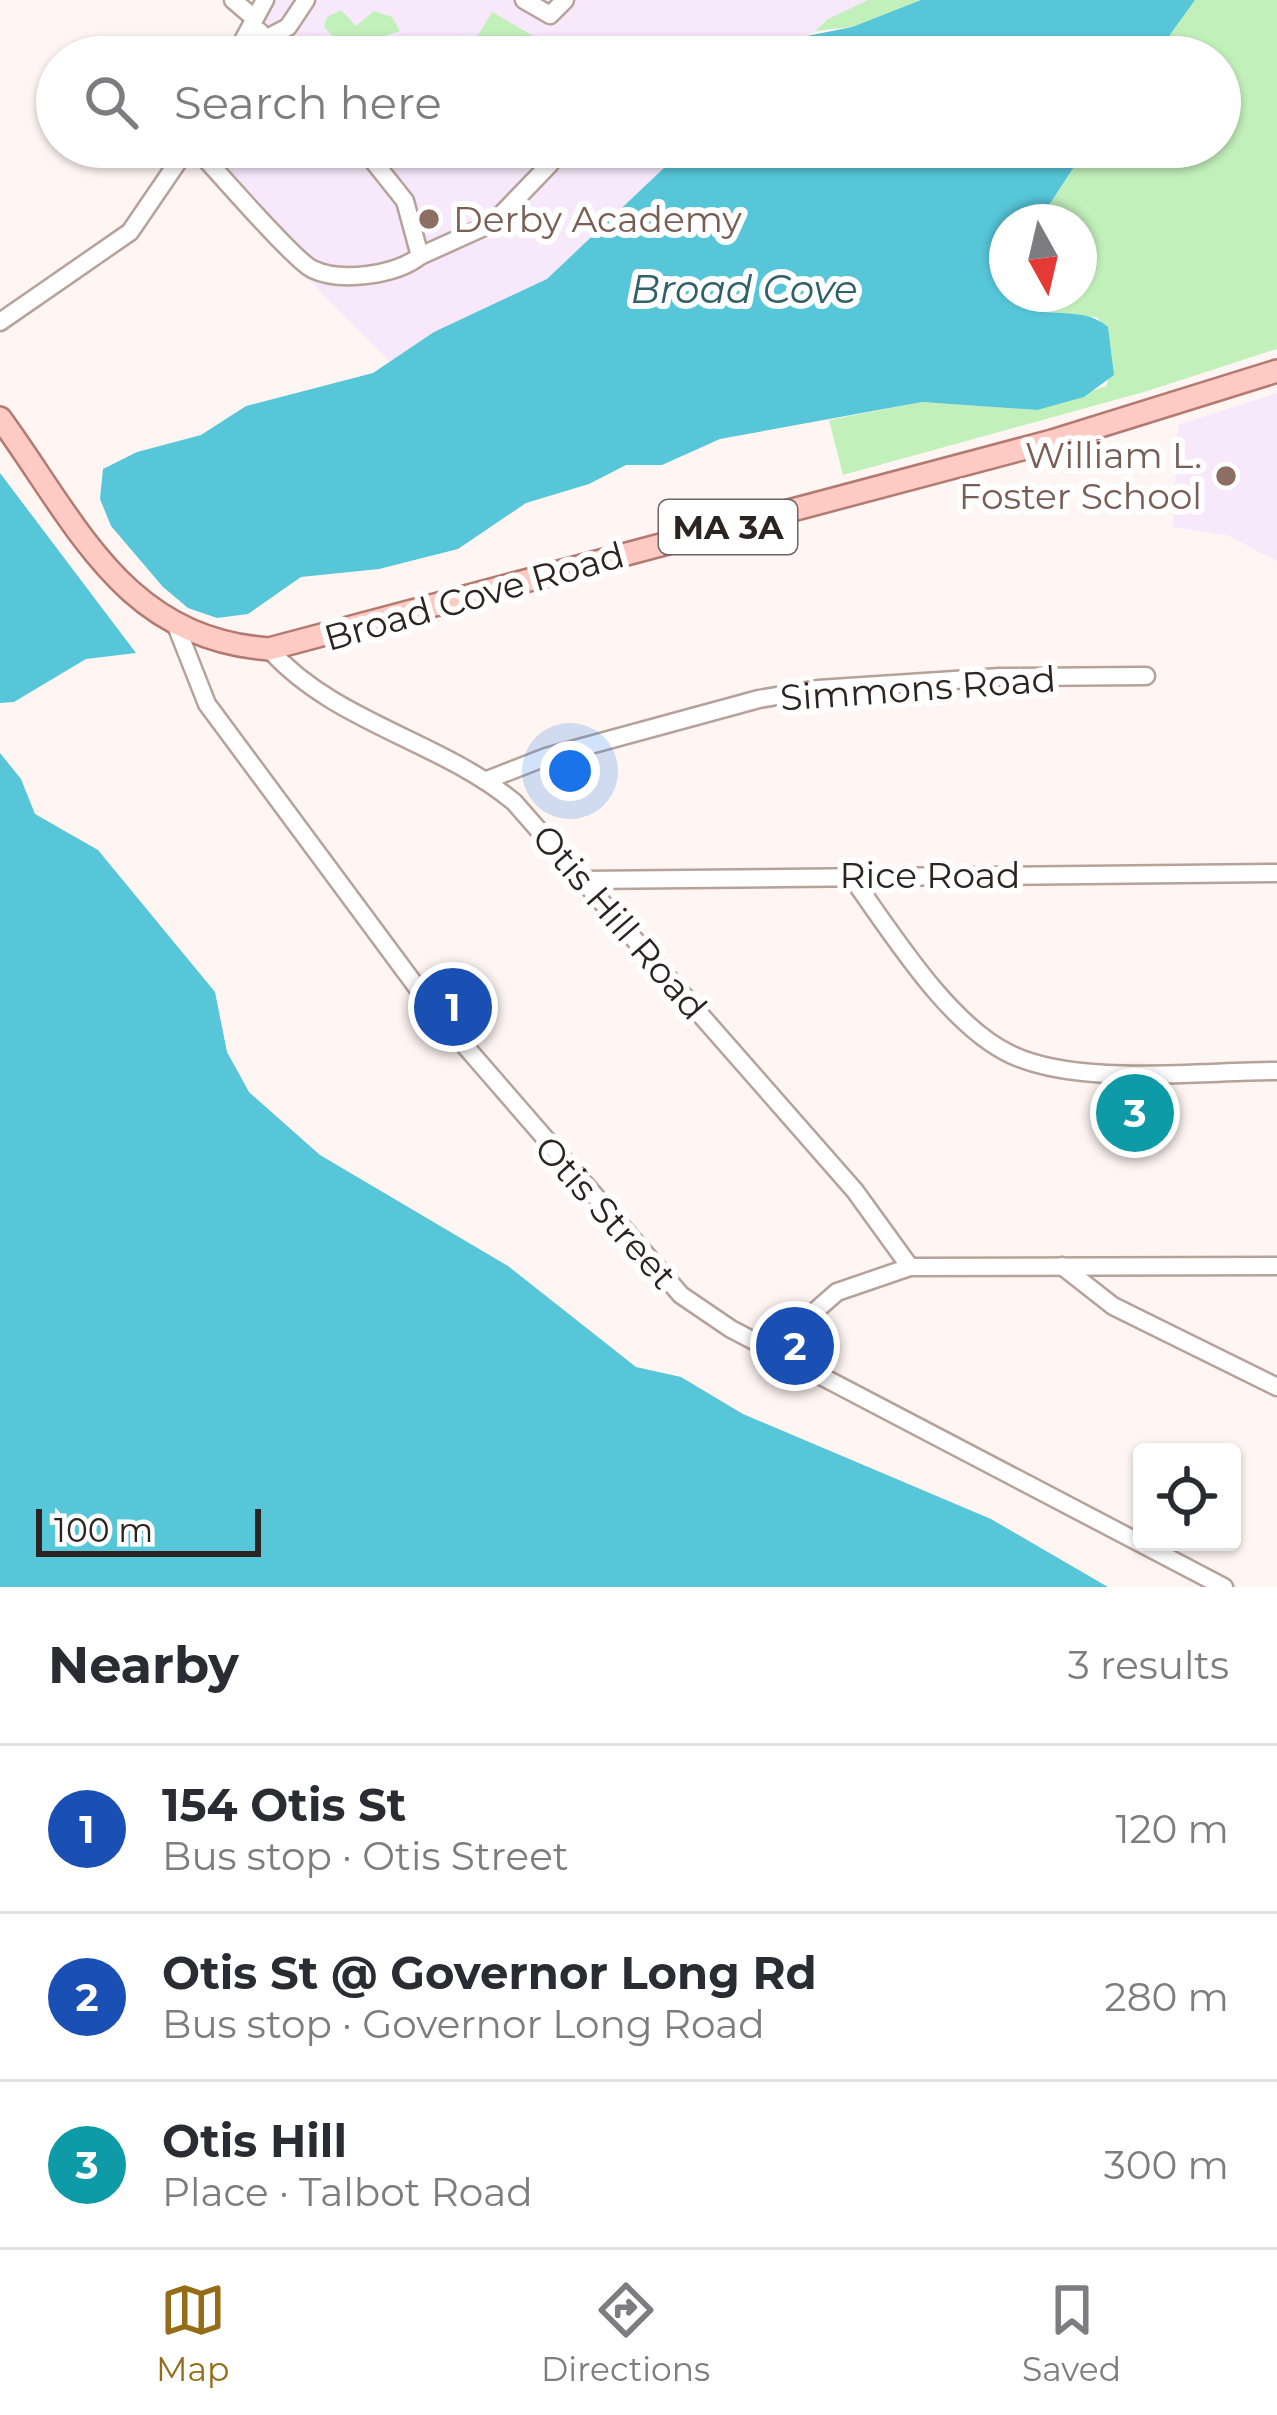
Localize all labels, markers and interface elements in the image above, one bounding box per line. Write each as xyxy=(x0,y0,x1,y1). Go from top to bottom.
search box xyxy=(36,36,1241,168)
icon: search xyxy=(78,69,144,135)
text: Search here xyxy=(174,75,442,130)
place label: Derby Academy xyxy=(453,197,742,241)
north arrow xyxy=(989,204,1097,312)
marker: Derby Academy xyxy=(416,206,442,232)
water label: Broad Cove xyxy=(630,265,858,313)
place label: William L. Foster School xyxy=(959,433,1202,518)
marker: William L. Foster School xyxy=(1213,463,1239,489)
road number: MA 3A xyxy=(659,500,797,554)
street label: Broad Cove Road xyxy=(319,532,629,660)
street label: Simmons Road xyxy=(779,656,1057,720)
your location xyxy=(540,741,600,801)
street label: Otis Hill Road xyxy=(524,816,716,1028)
street label: Rice Road xyxy=(840,853,1020,897)
pin: 1 xyxy=(414,962,492,1052)
pin: 3 xyxy=(1096,1068,1174,1158)
street label: Otis Street xyxy=(526,1126,686,1298)
pin: 2 xyxy=(756,1301,834,1391)
map controls xyxy=(1133,1443,1241,1551)
button: locate xyxy=(1133,1443,1241,1551)
scale bar xyxy=(36,1503,261,1556)
text: 100 m xyxy=(54,1510,153,1550)
text: Nearby xyxy=(48,1634,239,1696)
text: 3 results xyxy=(1068,1641,1229,1689)
text: 154 Otis St xyxy=(162,1777,406,1832)
text: 1 xyxy=(79,1805,95,1853)
text: 120 m xyxy=(1115,1805,1229,1853)
text: Bus stop · Otis Street xyxy=(162,1832,569,1880)
text: Otis St @ Governor Long Rd xyxy=(162,1945,817,2000)
text: 2 xyxy=(75,1973,99,2021)
text: 280 m xyxy=(1105,1973,1229,2021)
text: Bus stop · Governor Long Road xyxy=(162,2000,765,2048)
text: Otis Hill xyxy=(162,2113,347,2168)
text: 3 xyxy=(75,2141,99,2189)
text: 300 m xyxy=(1104,2141,1229,2189)
text: Place · Talbot Road xyxy=(162,2168,533,2216)
tab: Map xyxy=(156,2277,229,2389)
tab: Directions xyxy=(541,2277,710,2389)
tab: Saved xyxy=(1022,2277,1121,2389)

